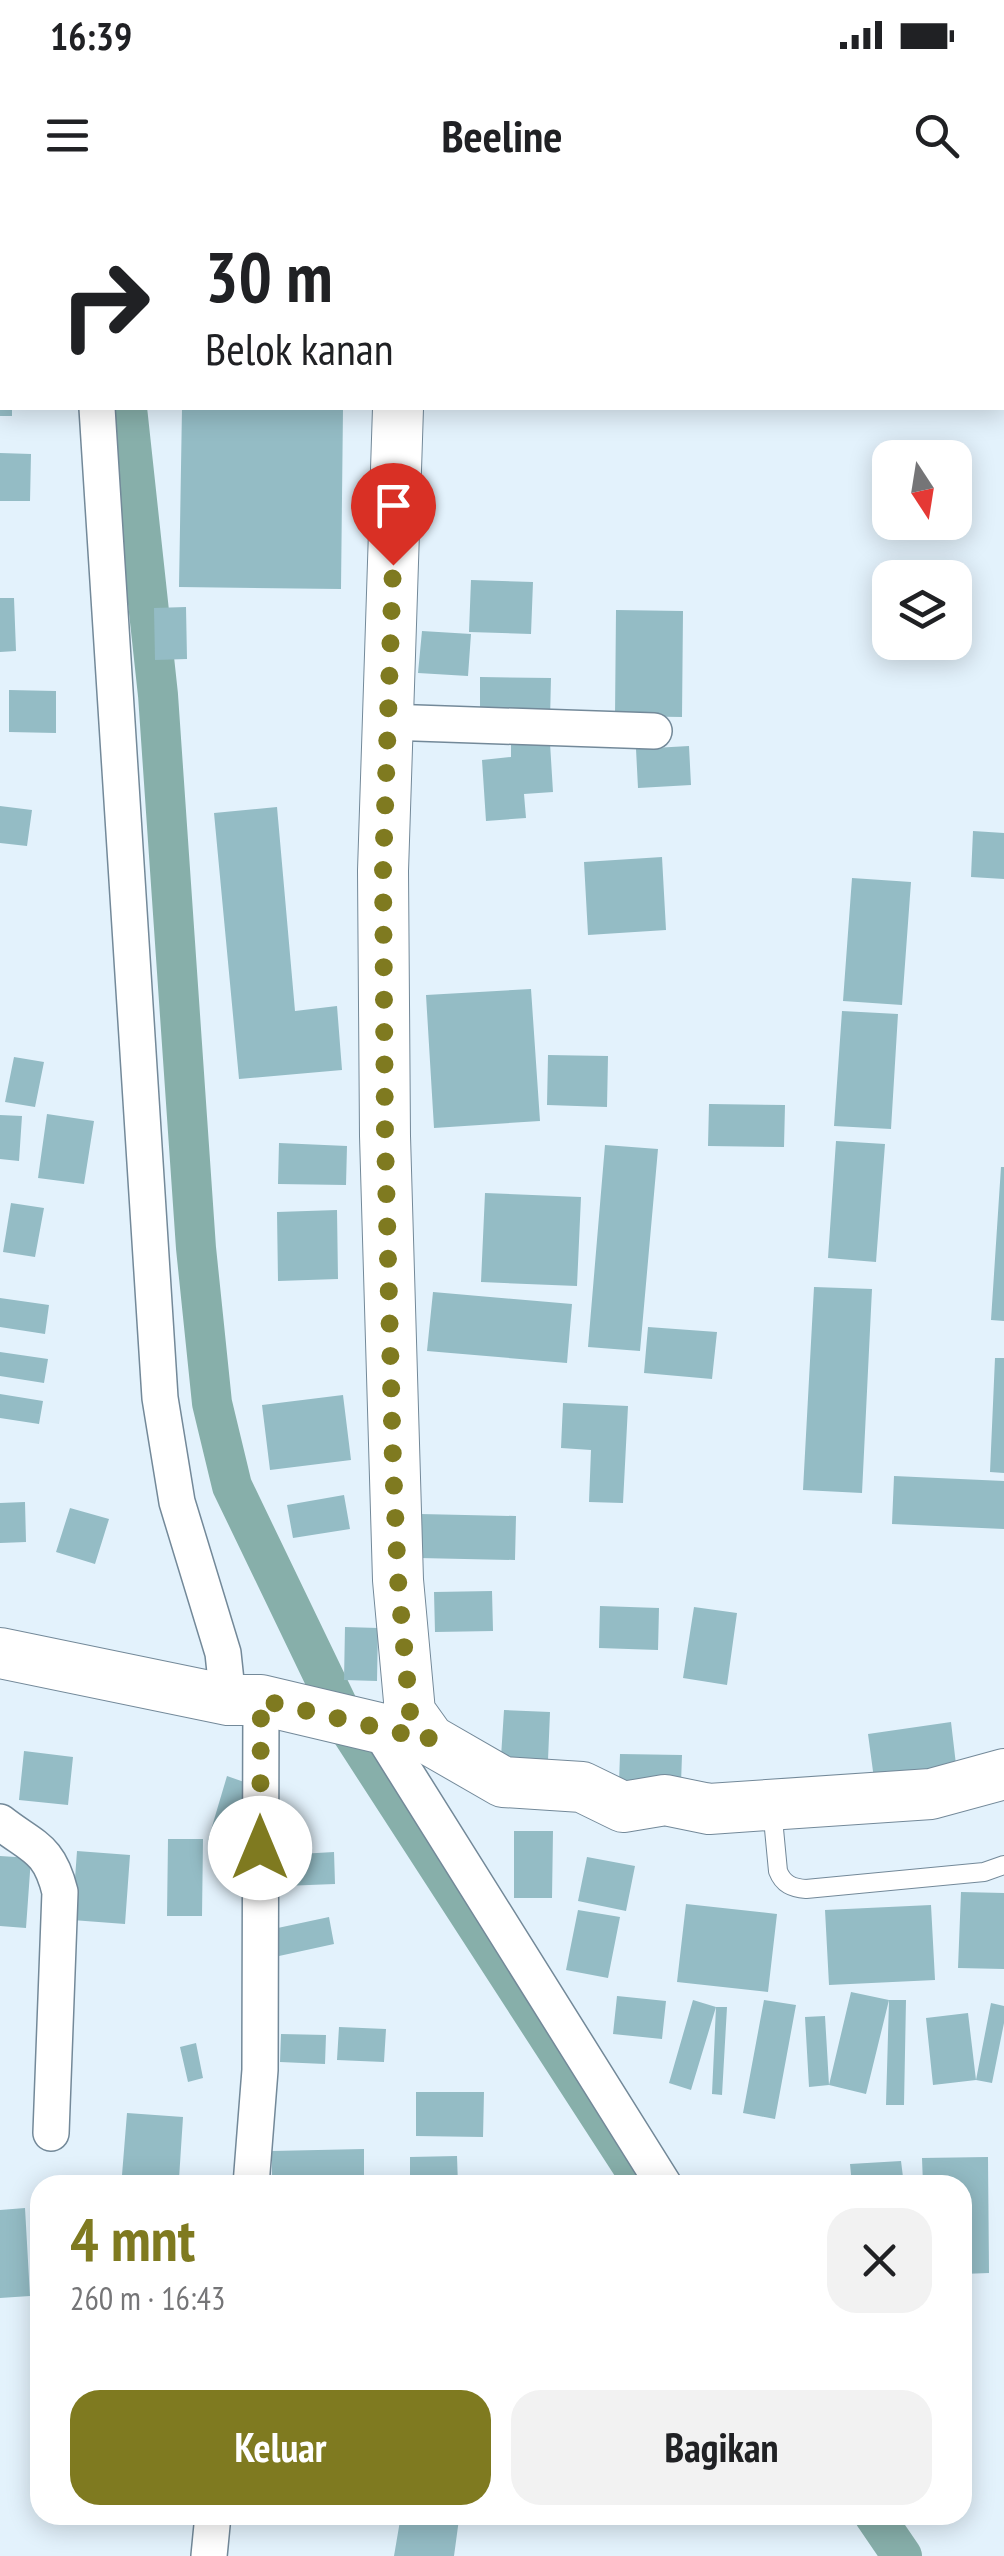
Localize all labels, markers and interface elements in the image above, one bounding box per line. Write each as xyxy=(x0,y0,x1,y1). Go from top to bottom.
text: 16:39 xyxy=(50,11,132,60)
text: Beeline xyxy=(441,106,563,164)
icon: menu xyxy=(40,108,95,163)
icon: search xyxy=(909,108,964,163)
text: 30 m xyxy=(205,231,333,321)
icon: right xyxy=(40,240,170,370)
text: Belok kanan xyxy=(205,319,394,377)
north arrow xyxy=(872,440,972,540)
map controls xyxy=(872,440,972,660)
pin xyxy=(351,463,436,566)
icon: arrive xyxy=(366,478,421,533)
button: layers xyxy=(872,560,972,660)
position arrow xyxy=(208,1796,312,1900)
text: 4 mnt xyxy=(70,2200,195,2278)
button: close xyxy=(827,2208,932,2313)
text: 260 m · 16:43 xyxy=(70,2277,225,2319)
button: Keluar xyxy=(70,2390,491,2505)
button: Bagikan xyxy=(511,2390,932,2505)

